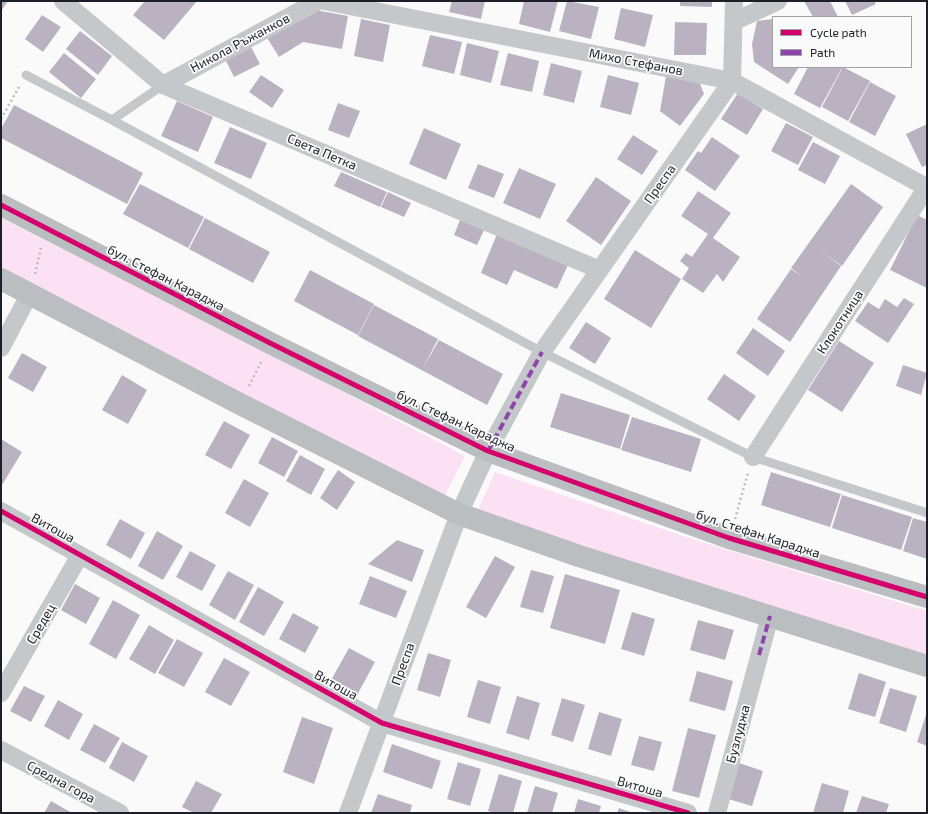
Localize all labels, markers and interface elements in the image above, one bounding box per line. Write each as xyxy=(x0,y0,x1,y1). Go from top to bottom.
street label: Никола Ръжанков xyxy=(188,10,292,76)
legend xyxy=(772,16,912,68)
text: Cycle path xyxy=(810,25,867,39)
street label: Михо Стефанов xyxy=(588,45,684,79)
text: Path xyxy=(810,45,835,59)
street label: Света Петка xyxy=(285,130,359,174)
street label: Преспа xyxy=(641,161,679,207)
street label: бул. Стефан Караджа xyxy=(105,242,227,314)
street label: Клокотница xyxy=(814,287,866,357)
street label: бул. Стефан Караджа xyxy=(394,387,518,455)
street label: бул. Стефан Караджа xyxy=(694,507,822,561)
street label: Витоша xyxy=(29,510,77,546)
street label: Средец xyxy=(23,601,59,647)
street label: Преспа xyxy=(388,640,418,688)
street label: Витоша xyxy=(312,667,360,703)
street label: Бузлуджа xyxy=(723,703,753,765)
street label: Средна гора xyxy=(24,757,98,807)
street label: Витоша xyxy=(615,773,665,801)

